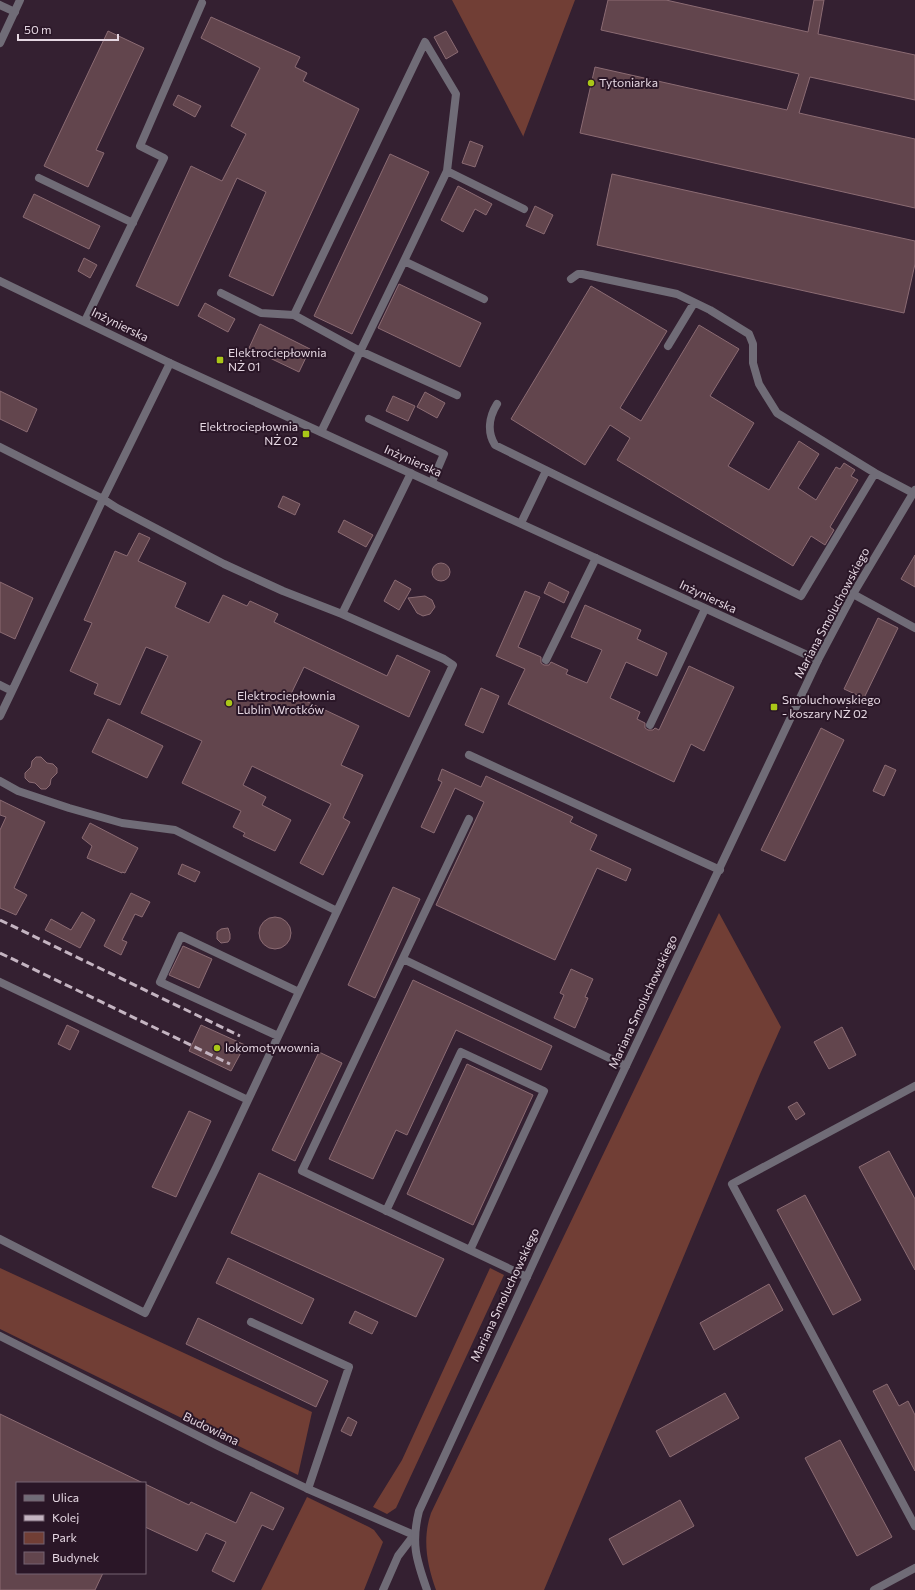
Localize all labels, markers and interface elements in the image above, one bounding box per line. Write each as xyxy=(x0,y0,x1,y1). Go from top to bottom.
scale bar xyxy=(18,16,118,42)
text: 50 m xyxy=(24,22,52,36)
place label: Tytoniarka xyxy=(599,75,658,89)
marker: Tytoniarka xyxy=(586,78,596,88)
street label: Inżynierska xyxy=(90,304,151,344)
place label: Elektrociepłownia NŻ 01 xyxy=(228,345,327,373)
marker: Elektrociepłownia NŻ 01 xyxy=(215,355,225,365)
place label: Elektrociepłownia NŻ 02 xyxy=(199,419,298,447)
marker: Elektrociepłownia NŻ 02 xyxy=(301,429,311,439)
street label: Inżynierska xyxy=(382,441,444,479)
street label: Mariana Smoluchowskiego xyxy=(791,545,872,680)
street label: Inżynierska xyxy=(678,577,739,615)
place label: Elektrociepłownia Lublin Wrotków xyxy=(237,688,336,716)
place label: Smoluchowskiego - koszary NŻ 02 xyxy=(782,692,881,720)
marker: Elektrociepłownia Lublin Wrotków xyxy=(224,698,234,708)
marker: Smoluchowskiego - koszary NŻ 02 xyxy=(769,702,779,712)
street label: Mariana Smoluchowskiego xyxy=(605,932,679,1071)
place label: lokomotywownia xyxy=(225,1040,320,1054)
marker: lokomotywownia xyxy=(212,1043,222,1053)
street label: Mariana Smoluchowskiego xyxy=(467,1225,541,1364)
street label: Budowlana xyxy=(181,1409,242,1448)
legend xyxy=(16,1482,146,1574)
text: Ulica xyxy=(52,1490,79,1504)
text: Kolej xyxy=(52,1510,79,1524)
text: Park xyxy=(52,1530,78,1544)
text: Budynek xyxy=(52,1550,100,1564)

